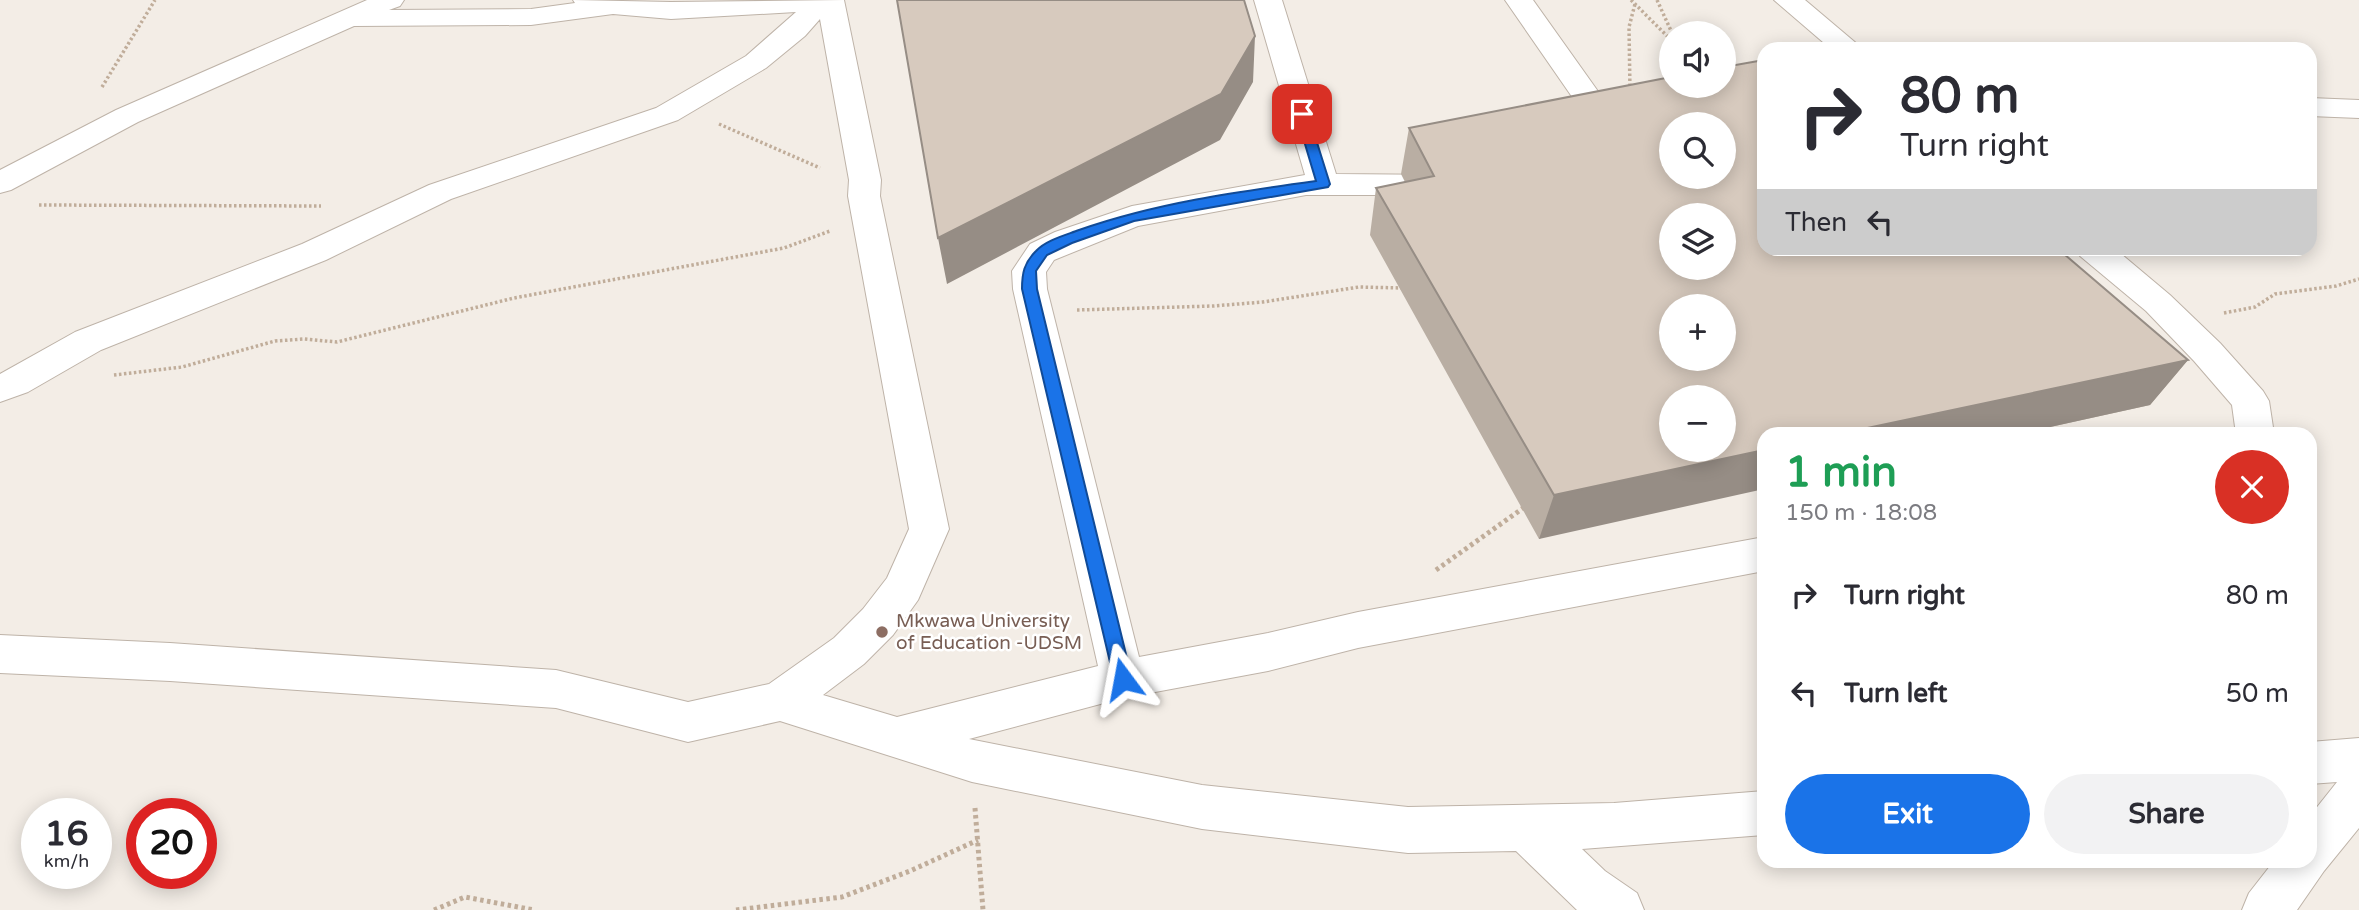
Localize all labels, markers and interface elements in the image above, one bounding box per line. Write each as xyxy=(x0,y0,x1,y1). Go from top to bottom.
map controls xyxy=(1659,21,1736,462)
button: sound xyxy=(1659,21,1736,98)
text: 80 m xyxy=(1900,67,2019,126)
icon: right xyxy=(1785,70,1876,161)
pin xyxy=(1272,84,1332,144)
icon: arrive xyxy=(1283,95,1321,133)
button: search xyxy=(1659,112,1736,189)
text: Turn right xyxy=(1900,127,2049,165)
button: layers xyxy=(1659,203,1736,280)
icon: left xyxy=(1861,203,1899,241)
text: Then xyxy=(1785,207,1847,238)
button: + xyxy=(1659,294,1736,371)
button: − xyxy=(1659,385,1736,462)
text: 1 min xyxy=(1785,447,1897,498)
button: close xyxy=(2215,450,2289,524)
text: 150 m · 18:08 xyxy=(1785,499,1937,527)
icon: right xyxy=(1785,576,1823,614)
text: Turn right xyxy=(1844,580,1965,611)
text: 80 m xyxy=(2226,580,2289,611)
place label: Mkwawa University of Education -UDSM xyxy=(896,610,1082,654)
marker: Mkwawa University of Education -UDSM xyxy=(874,624,890,640)
position arrow xyxy=(1086,642,1160,716)
icon: left xyxy=(1785,674,1823,712)
text: Turn left xyxy=(1844,678,1947,709)
text: 50 m xyxy=(2226,678,2289,709)
button: Exit xyxy=(1785,774,2030,854)
button: Share xyxy=(2044,774,2289,854)
speed limit sign: 20 xyxy=(126,798,217,889)
text: 16 xyxy=(45,813,88,855)
text: km/h xyxy=(44,850,89,872)

